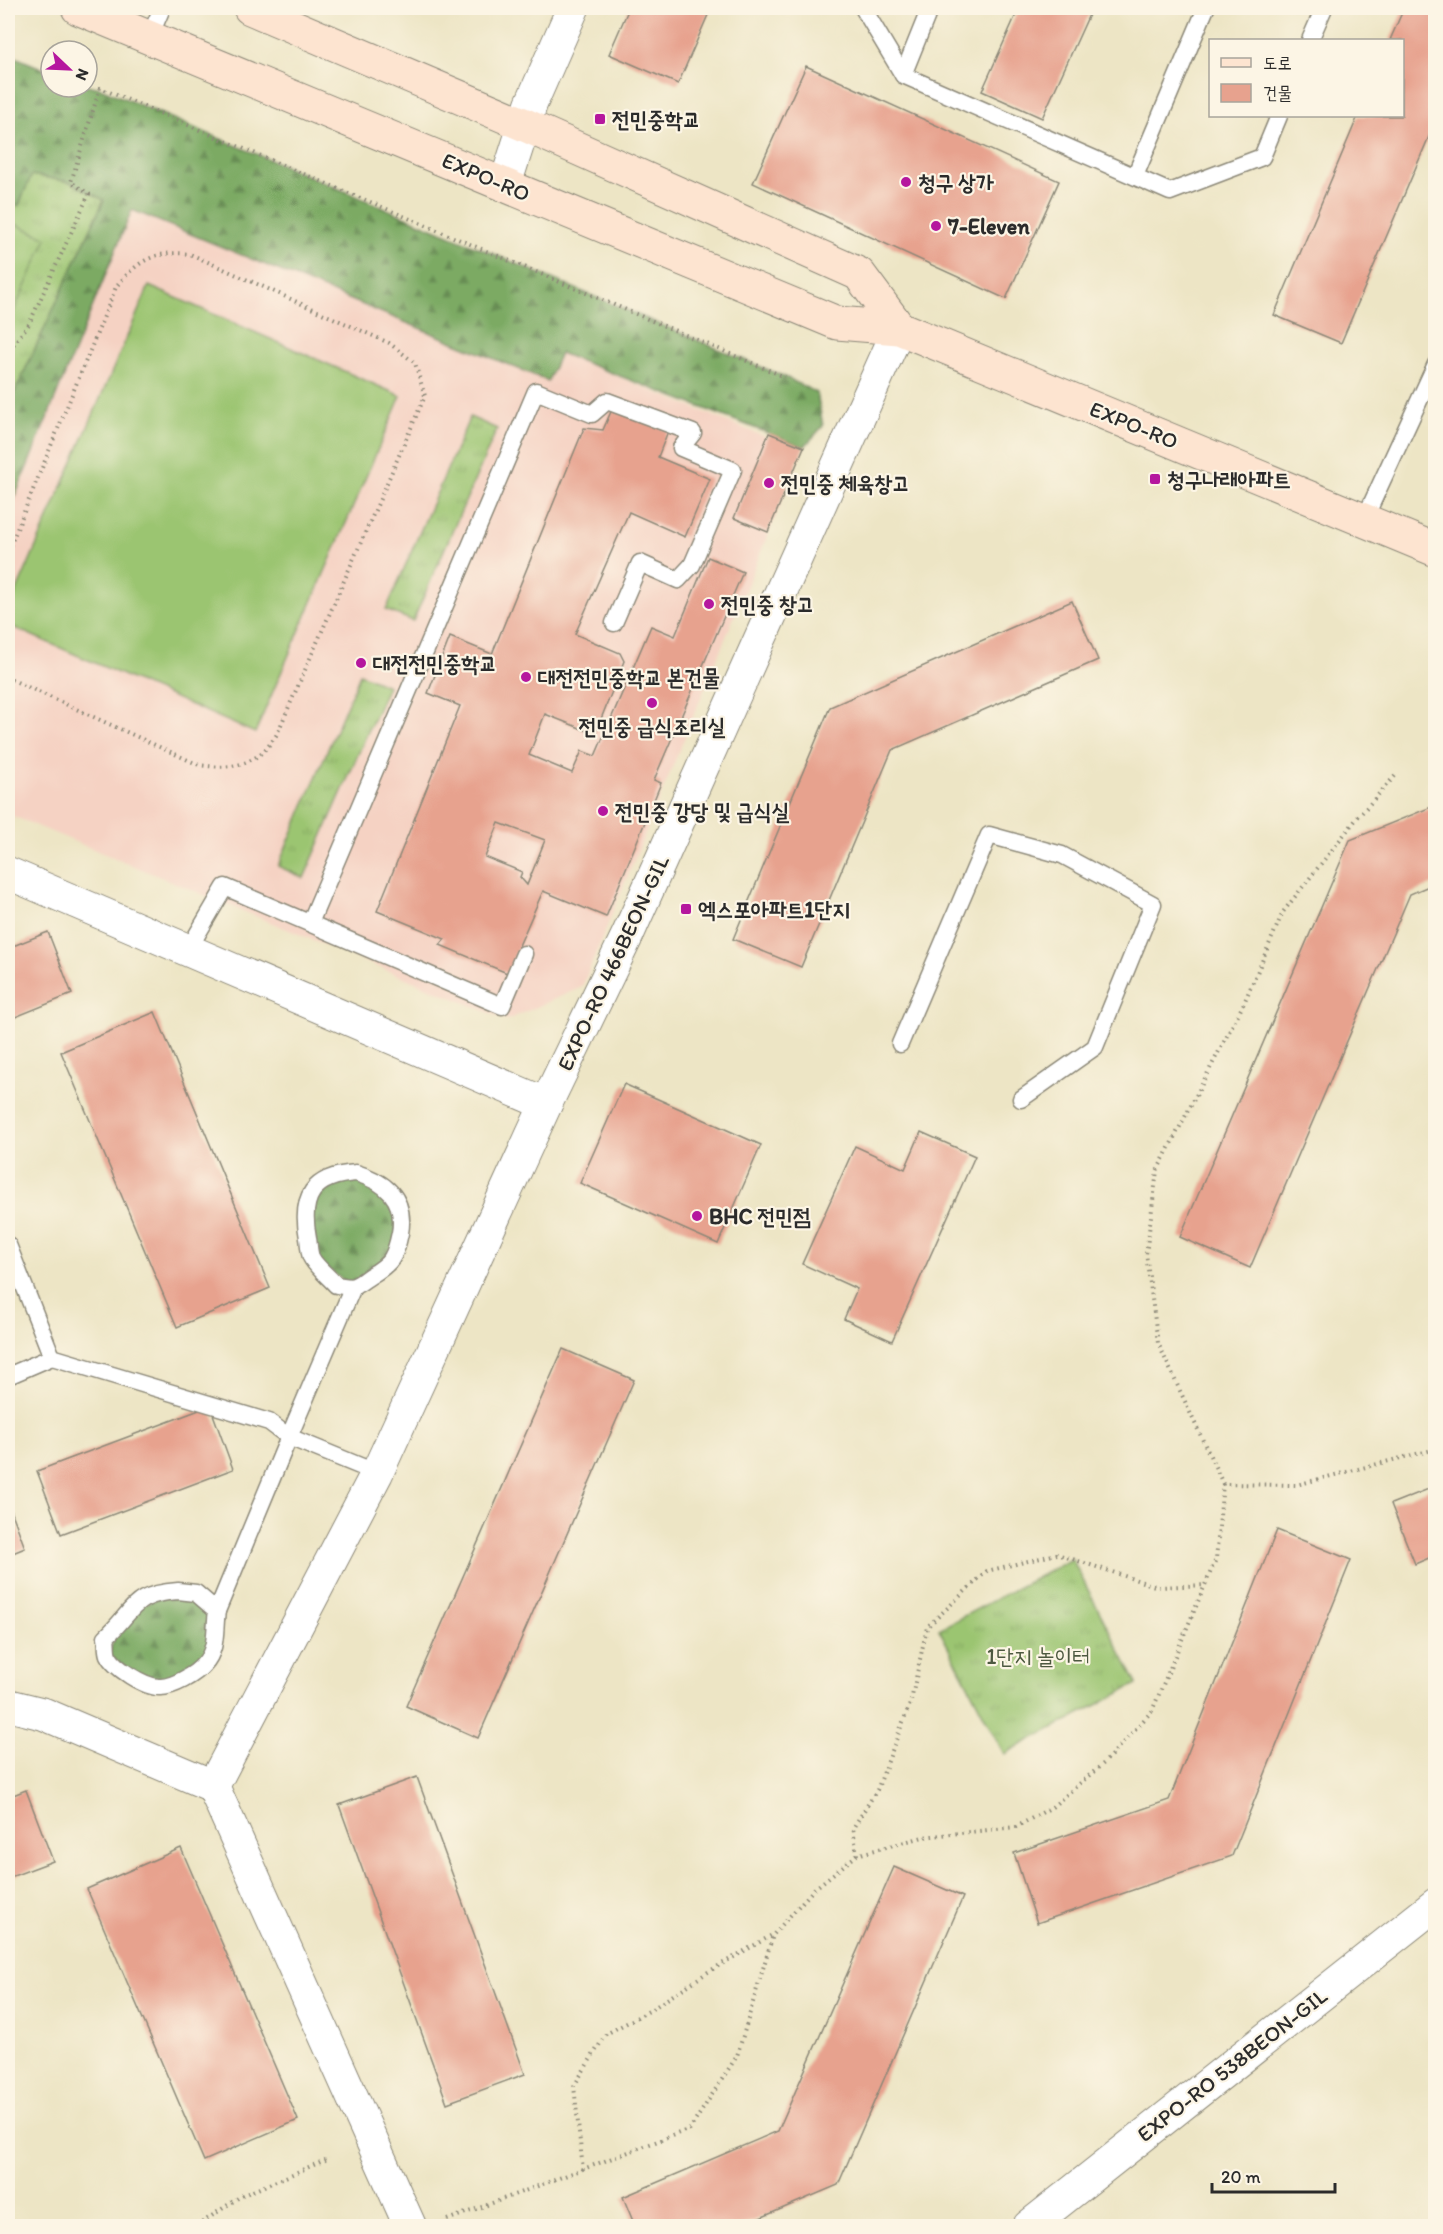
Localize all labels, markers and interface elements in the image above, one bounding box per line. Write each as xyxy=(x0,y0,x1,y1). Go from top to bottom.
north arrow xyxy=(39,39,99,99)
legend xyxy=(1209,39,1404,117)
text: 도로 xyxy=(1263,52,1292,74)
text: N xyxy=(71,66,93,83)
text: 건물 xyxy=(1263,82,1292,104)
place label: 전민중학교 xyxy=(612,106,701,133)
marker: 전민중학교 xyxy=(593,112,607,126)
street label: EXPO-RO xyxy=(438,146,534,208)
place label: 청구 상가 xyxy=(918,169,994,196)
marker: 청구 상가 xyxy=(899,175,913,189)
place label: 7-Eleven xyxy=(947,213,1030,240)
marker: 7-Eleven xyxy=(929,219,943,233)
street label: EXPO-RO xyxy=(1086,395,1182,455)
place label: 청구나래아파트 xyxy=(1167,466,1291,493)
place label: 전민중 체육창고 xyxy=(781,470,910,497)
marker: 청구나래아파트 xyxy=(1148,472,1162,486)
marker: 전민중 체육창고 xyxy=(762,476,776,490)
place label: 전민중 창고 xyxy=(721,591,814,618)
marker: 전민중 창고 xyxy=(702,597,716,611)
place label: 대전전민중학교 xyxy=(373,650,497,677)
marker: 대전전민중학교 xyxy=(354,656,368,670)
place label: 대전전민중학교 본건물 xyxy=(538,664,720,691)
marker: 대전전민중학교 본건물 xyxy=(519,670,533,684)
marker: 전민중 급식조리실 xyxy=(645,696,659,710)
place label: 전민중 급식조리실 xyxy=(579,713,726,740)
place label: 전민중 강당 및 급식실 xyxy=(615,798,789,825)
marker: 전민중 강당 및 급식실 xyxy=(596,804,610,818)
street label: EXPO-RO 466BEON-GIL xyxy=(551,851,675,1075)
place label: 엑스포아파트1단지 xyxy=(698,896,850,923)
marker: 엑스포아파트1단지 xyxy=(679,902,693,916)
place label: BHC 전민점 xyxy=(709,1203,811,1230)
marker: BHC 전민점 xyxy=(690,1209,704,1223)
park label: 1단지 놀이터 xyxy=(986,1643,1090,1670)
street label: EXPO-RO 538BEON-GIL xyxy=(1132,1982,1332,2148)
scale bar xyxy=(1212,2156,1335,2194)
text: 20 m xyxy=(1221,2166,1261,2188)

